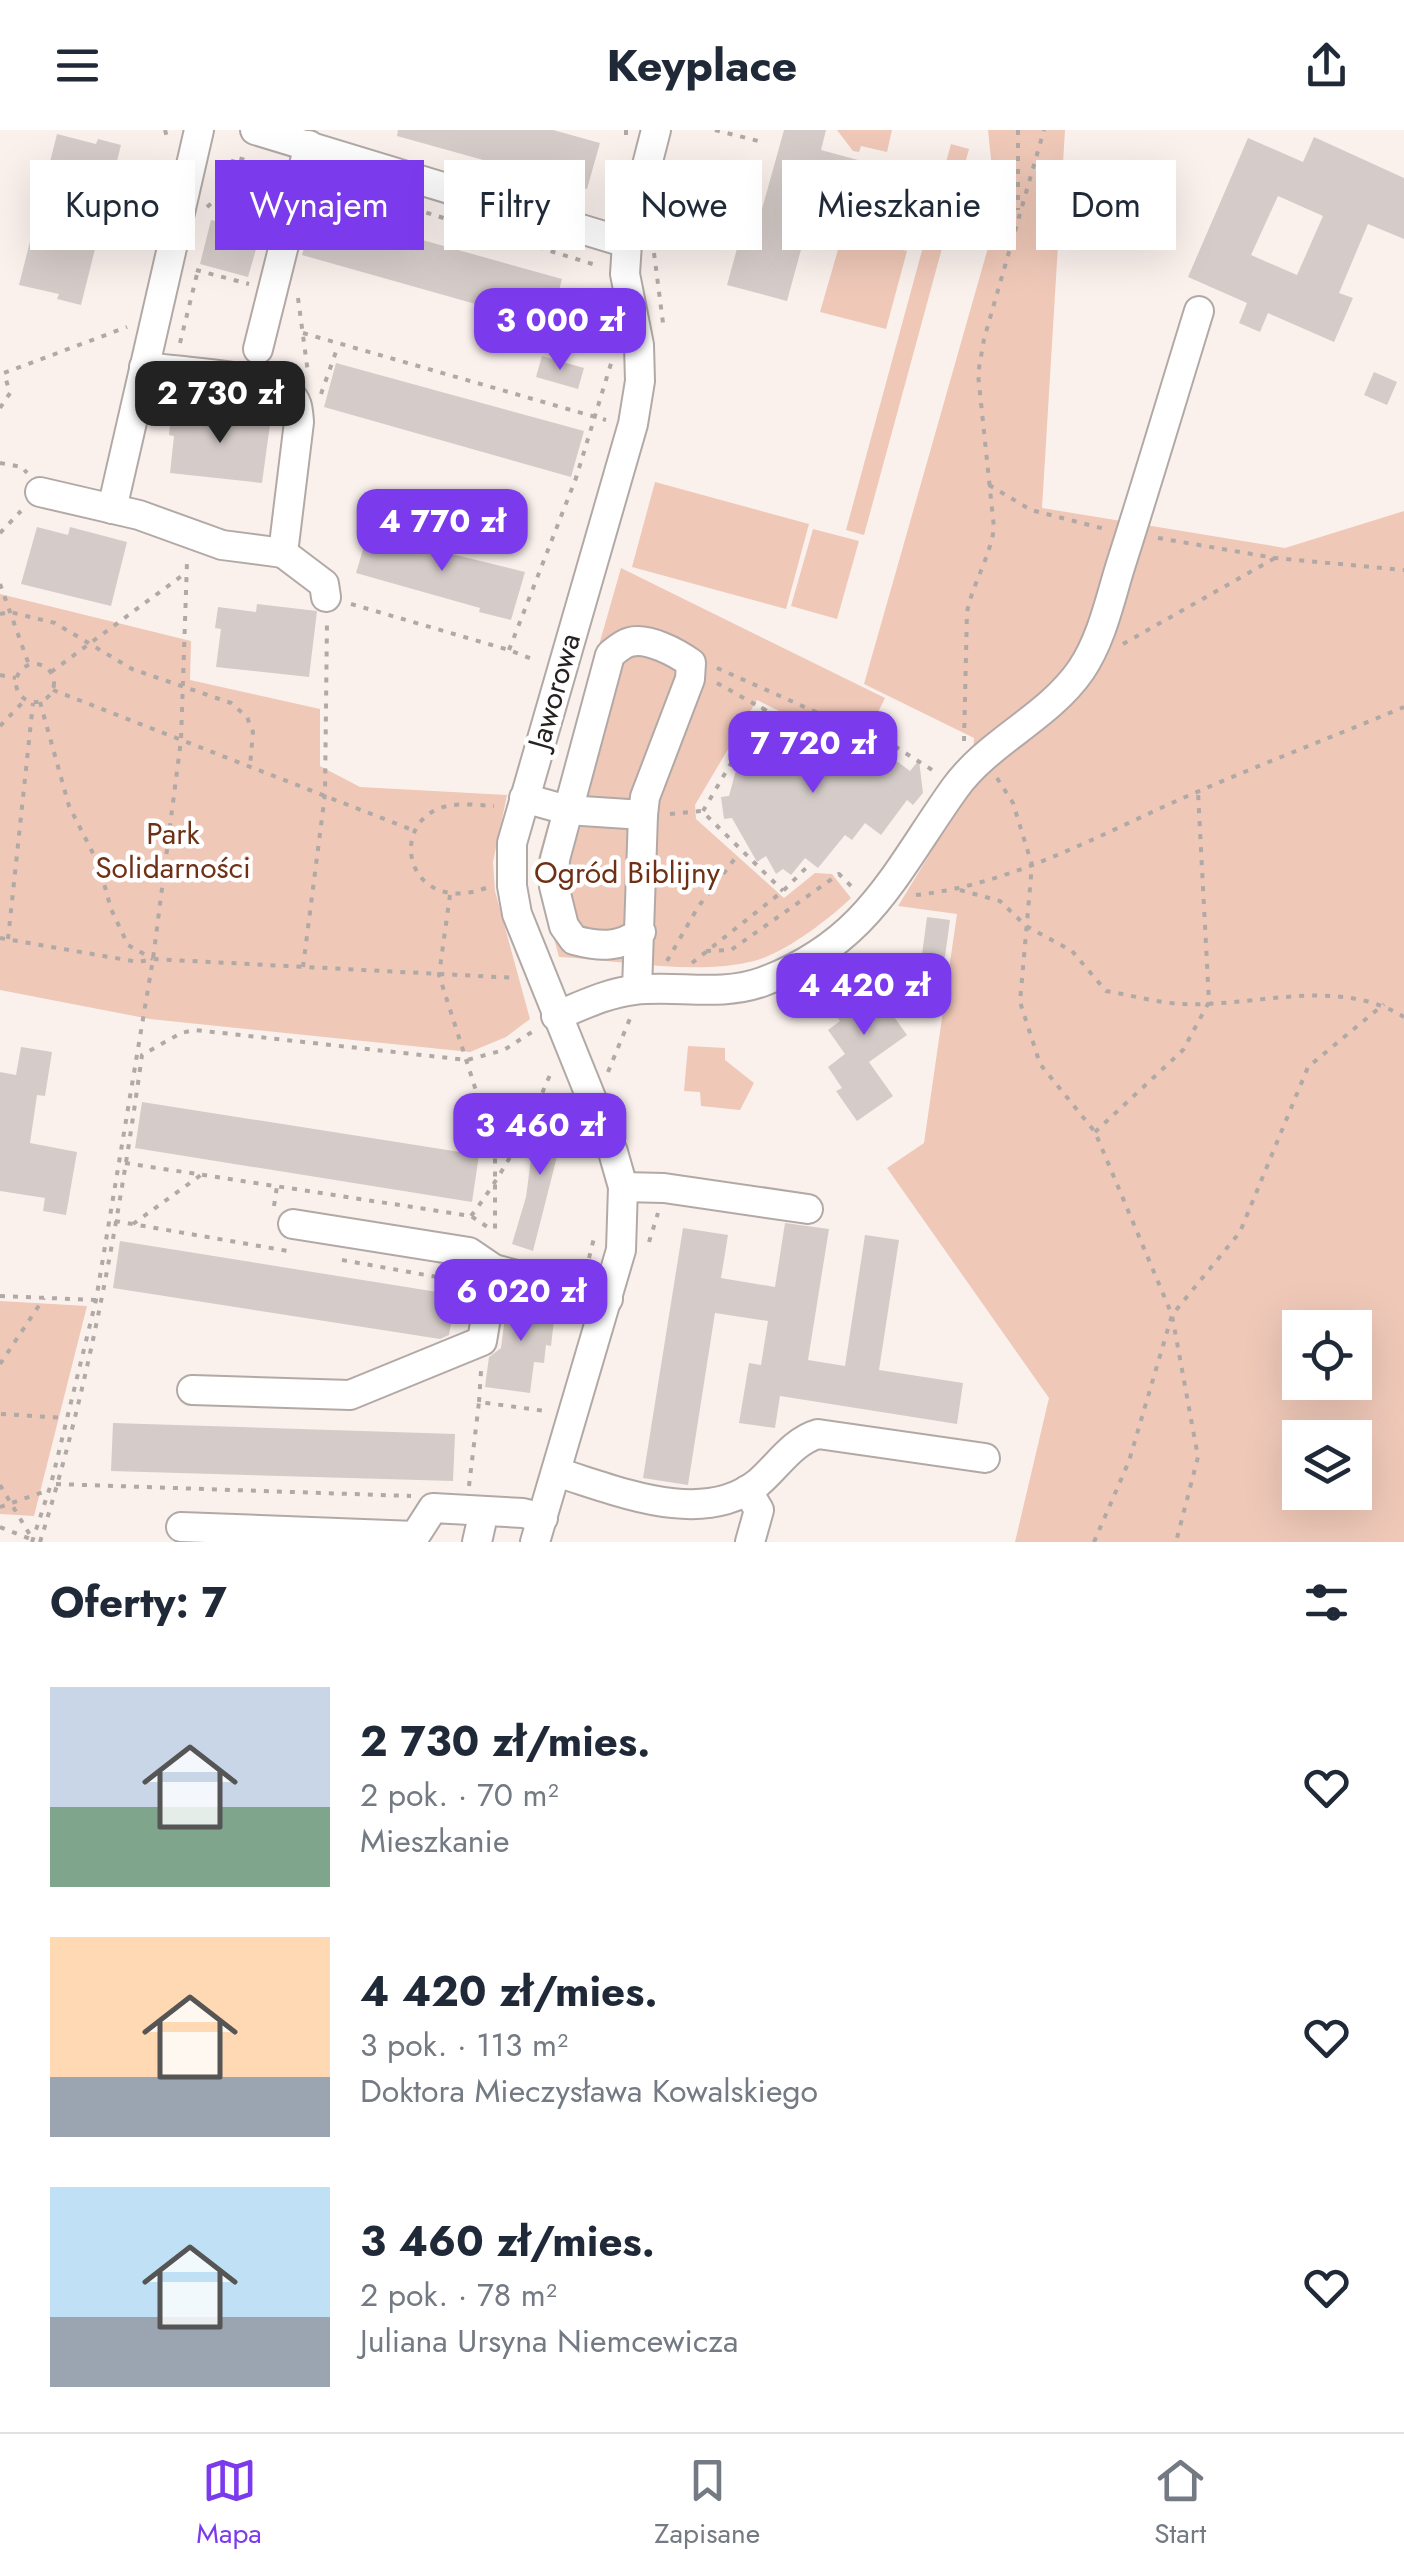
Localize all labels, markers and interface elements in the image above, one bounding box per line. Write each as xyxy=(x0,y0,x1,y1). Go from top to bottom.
text: Keyplace xyxy=(607,33,797,98)
icon: menu xyxy=(50,38,105,93)
icon: share xyxy=(1299,38,1354,93)
chip: Kupno xyxy=(30,160,195,250)
chip: Wynajem xyxy=(215,160,424,250)
chip: Filtry xyxy=(444,160,585,250)
chip: Nowe xyxy=(605,160,762,250)
chip: Mieszkanie xyxy=(782,160,1016,250)
chip: Dom xyxy=(1036,160,1176,250)
pin: 3 000 zł xyxy=(457,288,663,373)
text: 3 000 zł xyxy=(496,297,624,343)
pin: 2 730 zł xyxy=(117,361,323,446)
text: 2 730 zł xyxy=(157,370,283,416)
pin: 4 770 zł xyxy=(339,489,545,574)
text: 4 770 zł xyxy=(379,498,505,544)
street label: Jaworowa xyxy=(516,628,591,758)
pin: 7 720 zł xyxy=(710,711,916,796)
text: 7 720 zł xyxy=(750,720,876,766)
park label: Park Solidarności xyxy=(95,812,251,889)
park label: Ogród Biblijny xyxy=(534,851,721,894)
pin: 4 420 zł xyxy=(761,953,967,1038)
text: 4 420 zł xyxy=(798,962,930,1008)
pin: 3 460 zł xyxy=(437,1093,643,1178)
text: 3 460 zł xyxy=(475,1102,605,1148)
pin: 6 020 zł xyxy=(418,1259,624,1344)
text: 6 020 zł xyxy=(456,1268,586,1314)
map controls xyxy=(1282,1310,1372,1510)
button: locate xyxy=(1282,1310,1372,1400)
button: layers xyxy=(1282,1420,1372,1510)
text: Oferty: 7 xyxy=(50,1572,227,1633)
icon: filters xyxy=(1299,1575,1354,1630)
text: 2 730 zł/mies. xyxy=(360,1711,651,1772)
icon: home xyxy=(130,1727,250,1847)
icon: heart xyxy=(1299,1760,1354,1815)
text: 2 pok. · 70 m² xyxy=(360,1772,559,1818)
text: Mieszkanie xyxy=(360,1818,509,1864)
text: 4 420 zł/mies. xyxy=(360,1961,658,2022)
icon: home xyxy=(130,1977,250,2097)
icon: heart xyxy=(1299,2010,1354,2065)
text: 3 pok. · 113 m² xyxy=(360,2022,568,2068)
text: Doktora Mieczysława Kowalskiego xyxy=(360,2068,818,2114)
text: 3 460 zł/mies. xyxy=(360,2211,655,2272)
icon: home xyxy=(130,2227,250,2347)
icon: heart xyxy=(1299,2260,1354,2315)
text: 2 pok. · 78 m² xyxy=(360,2272,557,2318)
text: Juliana Ursyna Niemcewicza xyxy=(360,2318,738,2364)
tab: Mapa xyxy=(196,2453,262,2554)
tab: Zapisane xyxy=(654,2453,760,2554)
tab: Start xyxy=(1153,2453,1208,2554)

